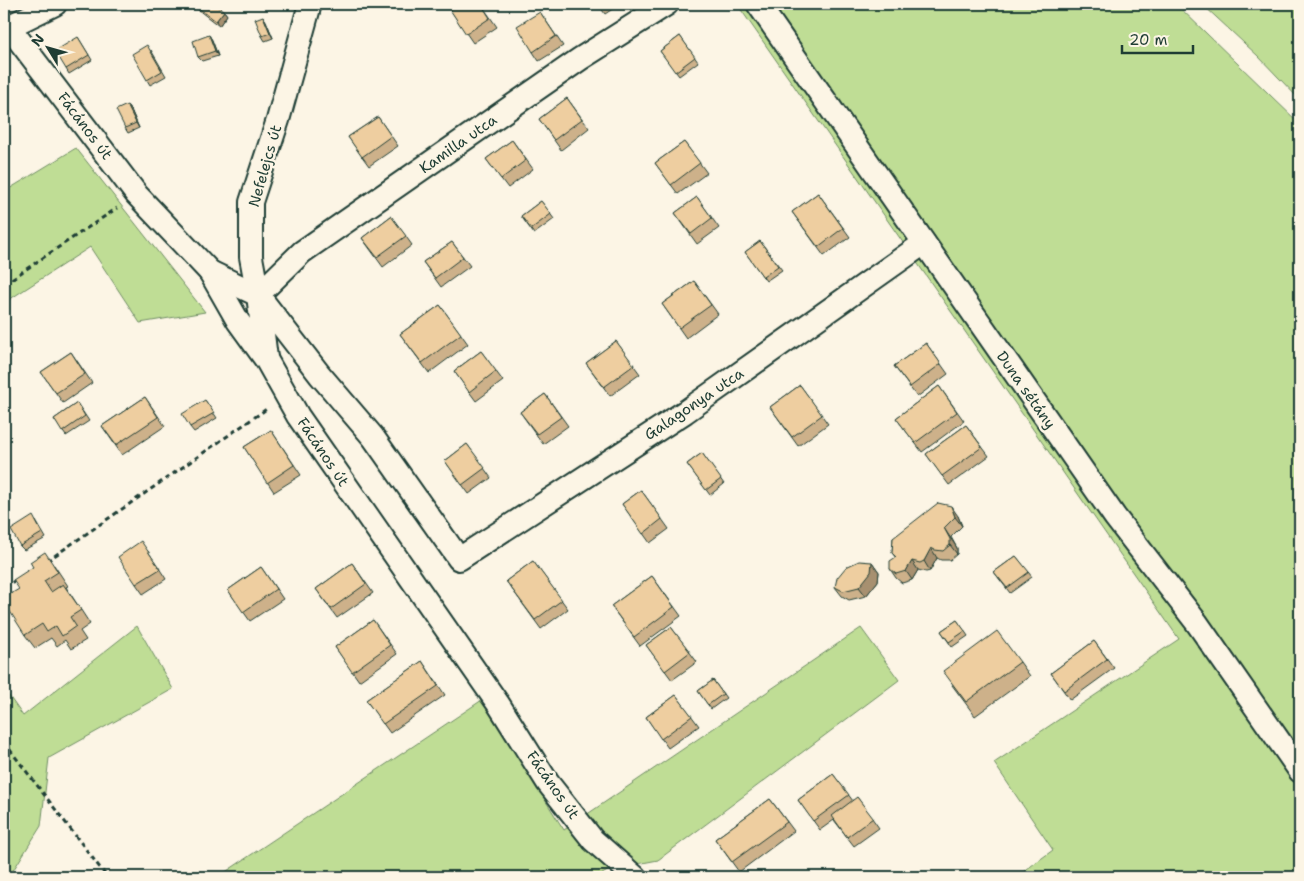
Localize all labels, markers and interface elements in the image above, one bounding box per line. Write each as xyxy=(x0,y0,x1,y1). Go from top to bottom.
north arrow xyxy=(22,22,72,72)
scale bar xyxy=(1122,22,1193,54)
text: N xyxy=(27,30,48,50)
text: 20 m xyxy=(1129,30,1168,50)
street label: Fácános út xyxy=(53,88,117,164)
street label: Kamilla utca xyxy=(415,110,501,178)
street label: Nefelejcs út xyxy=(244,123,286,209)
street label: Duna sétány xyxy=(992,347,1060,433)
street label: Galagonya utca xyxy=(640,363,748,445)
street label: Fácános út xyxy=(293,414,353,490)
street label: Fácános út xyxy=(522,747,584,823)

